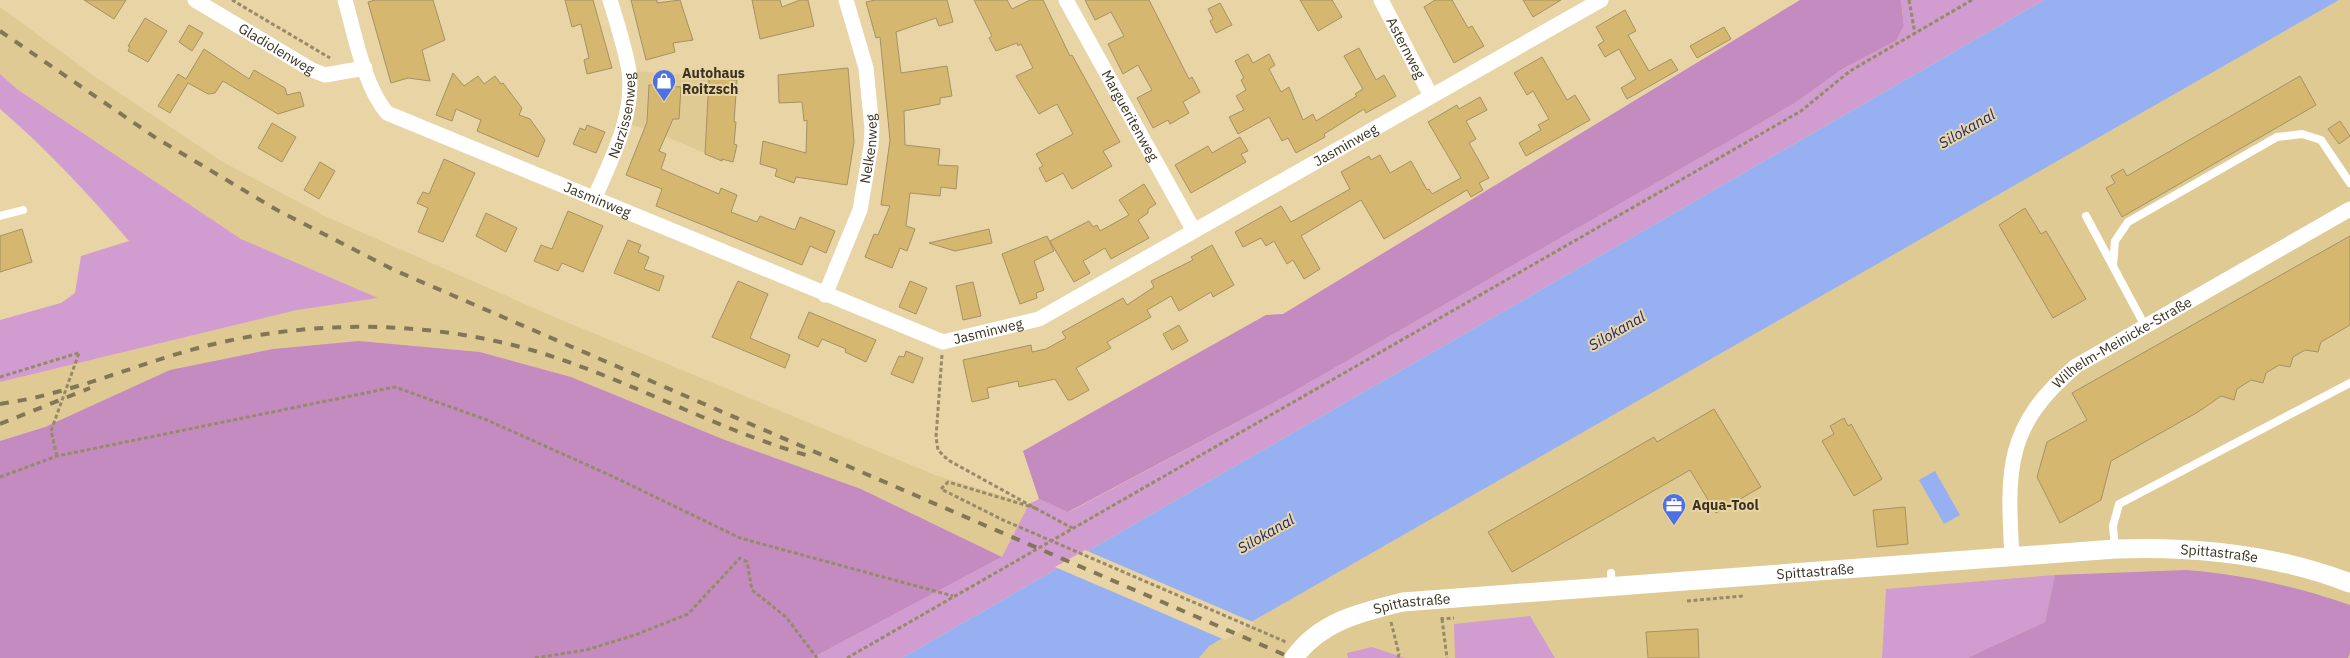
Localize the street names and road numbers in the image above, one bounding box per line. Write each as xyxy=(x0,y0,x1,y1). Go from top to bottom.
street label: Asternweg xyxy=(1382,14,1430,82)
street label: Gladiolenweg xyxy=(235,19,318,79)
street label: Margueritenweg xyxy=(1098,67,1163,165)
street label: Narzissenweg xyxy=(604,71,639,161)
street label: Nelkenweg xyxy=(856,113,881,185)
street label: Jasminweg xyxy=(1310,119,1381,170)
street label: Jasminweg xyxy=(561,178,634,222)
street label: Wilhelm-Meinicke-Straße xyxy=(2048,293,2195,392)
street label: Jasminweg xyxy=(951,314,1025,348)
street label: Spittastraße xyxy=(2180,540,2260,567)
street label: Spittastraße xyxy=(1776,559,1855,583)
street label: Spittastraße xyxy=(1371,589,1451,618)

